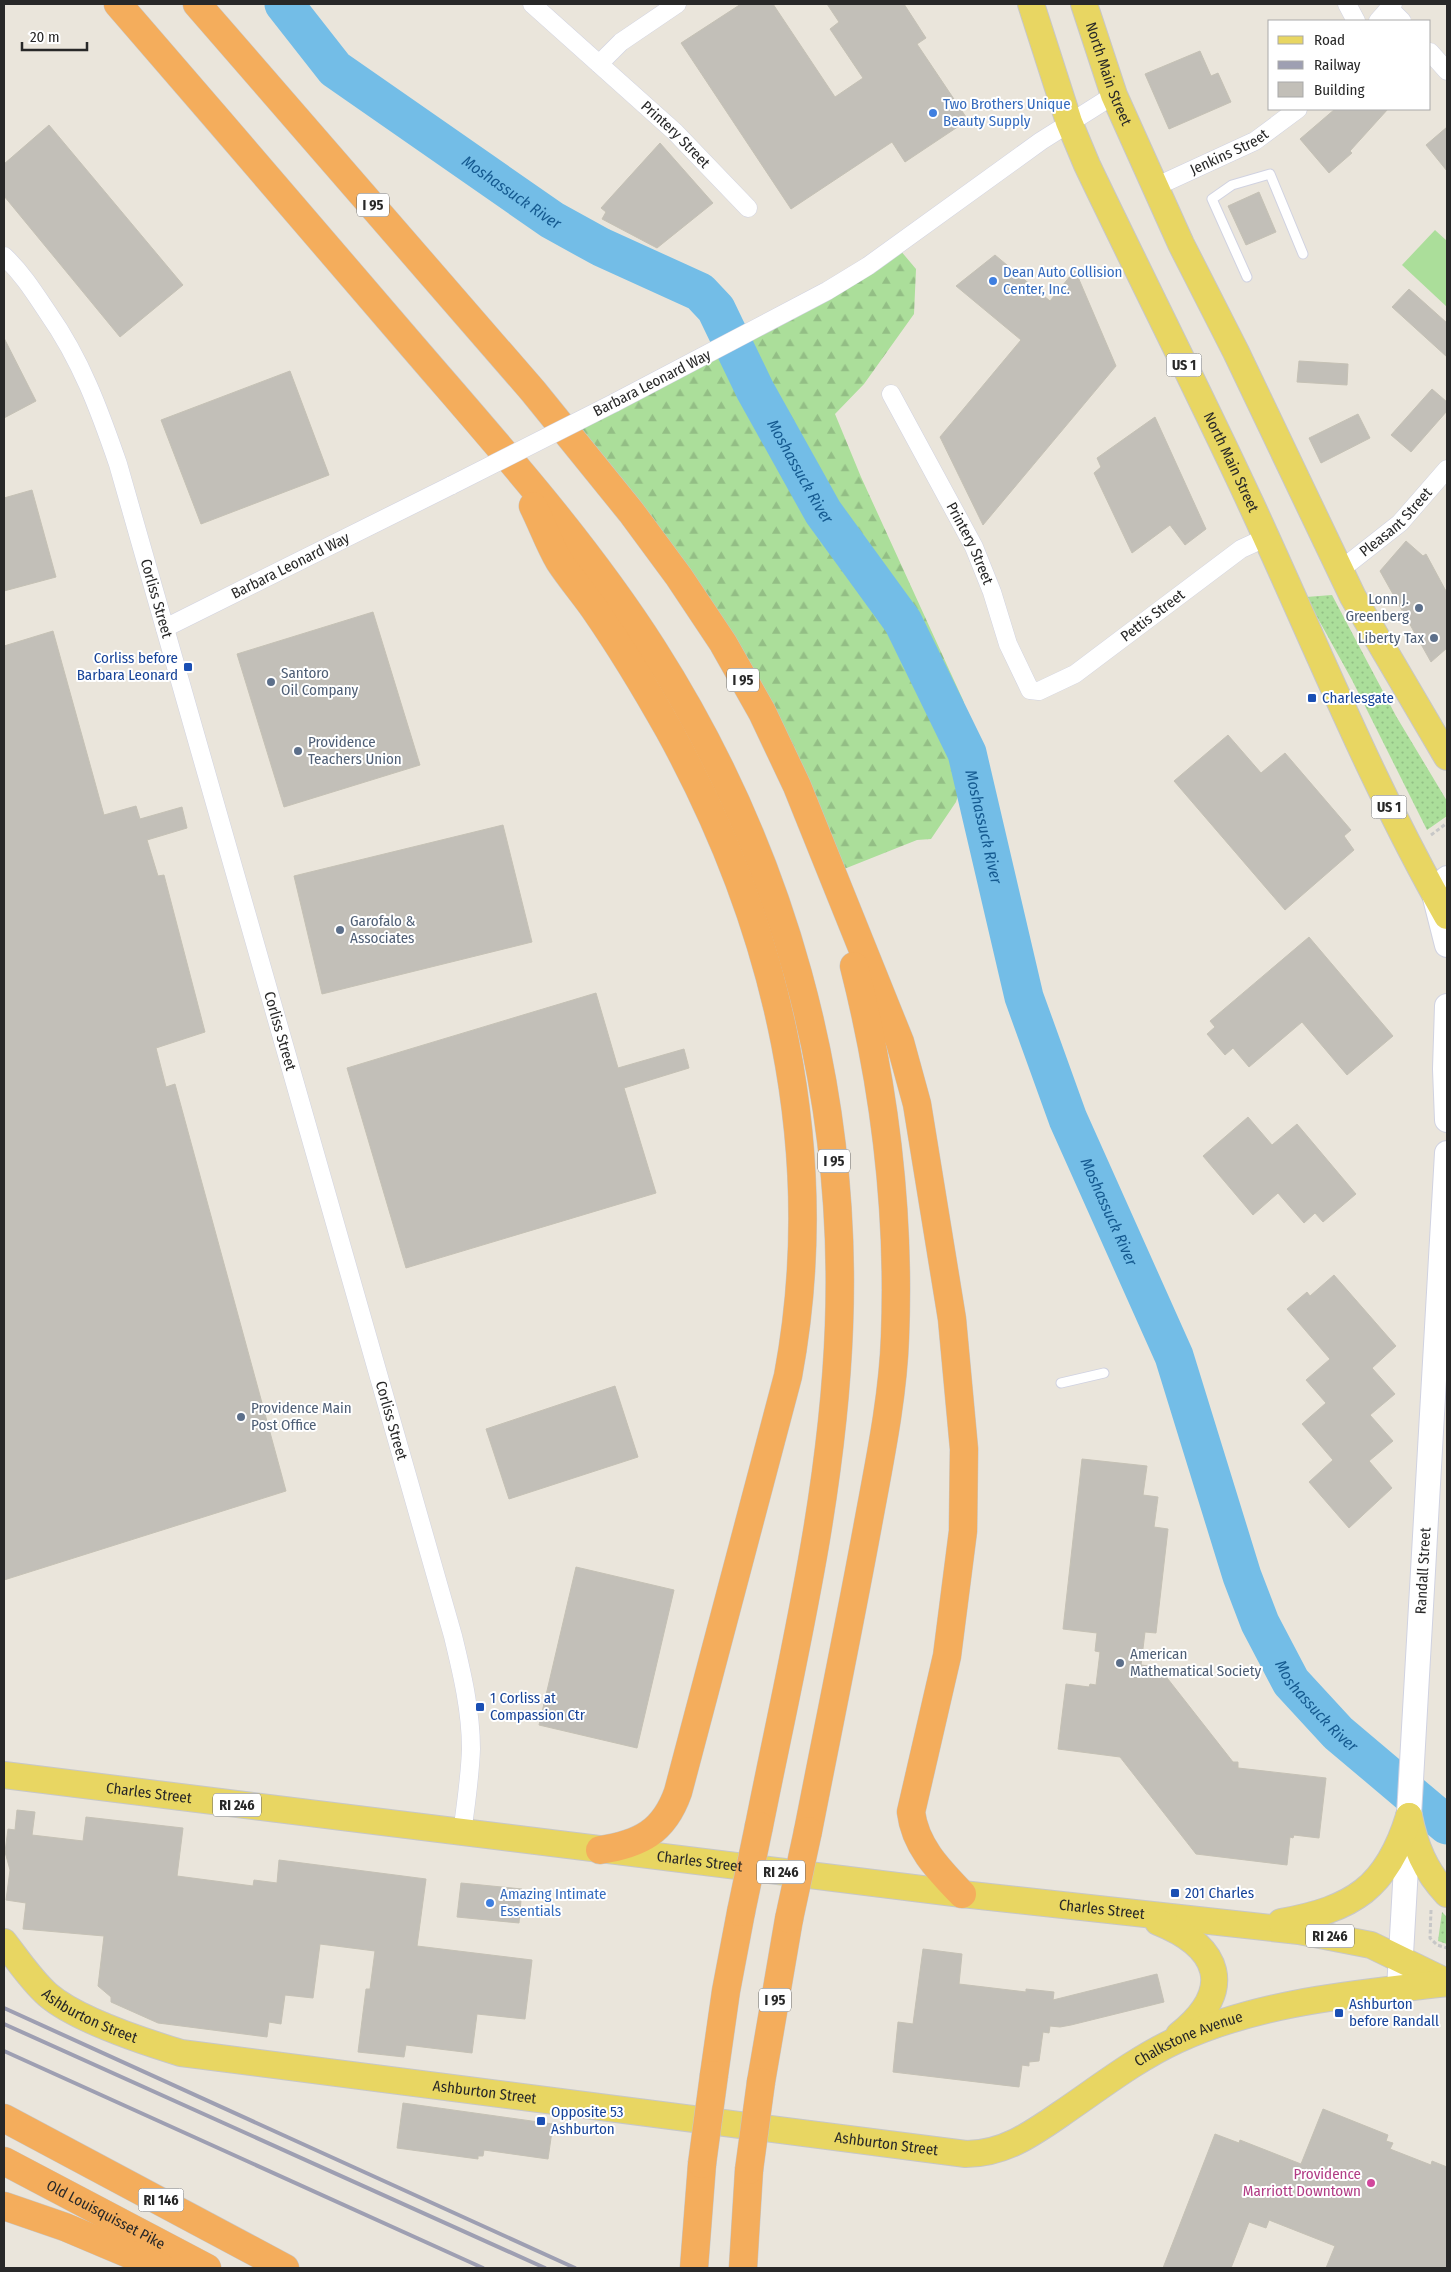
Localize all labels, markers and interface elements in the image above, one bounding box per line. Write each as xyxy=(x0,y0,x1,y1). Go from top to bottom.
scale bar xyxy=(22,20,88,52)
street label: North Main Street xyxy=(1082,20,1136,128)
legend xyxy=(1268,20,1431,110)
text: 20 m xyxy=(30,28,60,46)
text: Road xyxy=(1314,31,1345,49)
text: Railway xyxy=(1314,56,1361,74)
text: Building xyxy=(1314,81,1365,99)
place label: Two Brothers Unique Beauty Supply xyxy=(943,95,1071,130)
street label: Printery Street xyxy=(637,97,714,172)
marker: Two Brothers Unique Beauty Supply xyxy=(927,107,939,119)
street label: Jenkins Street xyxy=(1187,125,1272,179)
water label: Moshassuck River xyxy=(459,151,565,233)
road number: I 95 xyxy=(357,194,389,216)
place label: Dean Auto Collision Center, Inc. xyxy=(1003,263,1123,298)
marker: Dean Auto Collision Center, Inc. xyxy=(987,275,999,287)
street label: Barbara Leonard Way xyxy=(590,345,714,420)
road number: US 1 xyxy=(1166,354,1202,376)
street label: North Main Street xyxy=(1200,409,1263,515)
water label: Moshassuck River xyxy=(764,416,838,527)
street label: Pleasant Street xyxy=(1356,484,1436,560)
street label: Printery Street xyxy=(942,499,997,587)
street label: Barbara Leonard Way xyxy=(228,528,353,603)
street label: Corliss Street xyxy=(137,557,176,640)
street label: Pettis Street xyxy=(1117,586,1188,645)
place label: Lonn J. Greenberg xyxy=(1345,590,1409,625)
marker: Lonn J. Greenberg xyxy=(1413,602,1425,614)
place label: Liberty Tax xyxy=(1358,629,1424,647)
marker: Liberty Tax xyxy=(1428,632,1440,644)
place label: Corliss before Barbara Leonard xyxy=(77,649,178,684)
marker: Corliss before Barbara Leonard xyxy=(182,661,194,673)
place label: Santoro Oil Company xyxy=(281,664,358,699)
road number: I 95 xyxy=(727,668,759,692)
marker: Santoro Oil Company xyxy=(265,676,277,688)
place label: Charlesgate xyxy=(1322,689,1394,707)
marker: Charlesgate xyxy=(1306,692,1318,704)
place label: Providence Teachers Union xyxy=(308,733,402,768)
marker: Providence Teachers Union xyxy=(292,745,304,757)
water label: Moshassuck River xyxy=(962,768,1007,886)
road number: US 1 xyxy=(1372,796,1406,819)
place label: Garofalo & Associates xyxy=(350,912,415,947)
marker: Garofalo & Associates xyxy=(334,924,346,936)
street label: Corliss Street xyxy=(260,990,300,1073)
road number: I 95 xyxy=(818,1150,850,1172)
water label: Moshassuck River xyxy=(1077,1155,1142,1269)
street label: Corliss Street xyxy=(372,1379,411,1462)
place label: Providence Main Post Office xyxy=(251,1399,352,1434)
marker: Providence Main Post Office xyxy=(235,1411,247,1423)
street label: Randall Street xyxy=(1412,1527,1435,1615)
place label: American Mathematical Society xyxy=(1130,1645,1262,1680)
marker: American Mathematical Society xyxy=(1114,1657,1126,1669)
water label: Moshassuck River xyxy=(1272,1657,1362,1756)
place label: 1 Corliss at Compassion Ctr xyxy=(490,1689,586,1724)
marker: 1 Corliss at Compassion Ctr xyxy=(474,1701,486,1713)
street label: Charles Street xyxy=(105,1779,193,1807)
road number: RI 246 xyxy=(213,1794,261,1816)
street label: Charles Street xyxy=(656,1847,744,1876)
road number: RI 246 xyxy=(757,1860,805,1884)
place label: 201 Charles xyxy=(1185,1884,1254,1902)
place label: Amazing Intimate Essentials xyxy=(500,1885,606,1920)
marker: 201 Charles xyxy=(1169,1887,1181,1899)
street label: Charles Street xyxy=(1058,1896,1146,1923)
marker: Amazing Intimate Essentials xyxy=(484,1897,496,1909)
road number: RI 246 xyxy=(1306,1924,1354,1948)
street label: Ashburton Street xyxy=(38,1985,140,2047)
road number: I 95 xyxy=(759,1988,791,2012)
place label: Ashburton before Randall xyxy=(1349,1995,1439,2030)
marker: Ashburton before Randall xyxy=(1333,2007,1345,2019)
street label: Chalkstone Avenue xyxy=(1131,2008,1245,2070)
street label: Ashburton Street xyxy=(432,2076,538,2108)
place label: Opposite 53 Ashburton xyxy=(551,2103,624,2138)
marker: Opposite 53 Ashburton xyxy=(535,2115,547,2127)
street label: Ashburton Street xyxy=(834,2128,939,2159)
place label: Providence Marriott Downtown xyxy=(1243,2165,1361,2200)
street label: Old Louisquisset Pike xyxy=(43,2176,168,2253)
marker: Providence Marriott Downtown xyxy=(1365,2177,1377,2189)
road number: RI 146 xyxy=(138,2188,184,2212)

